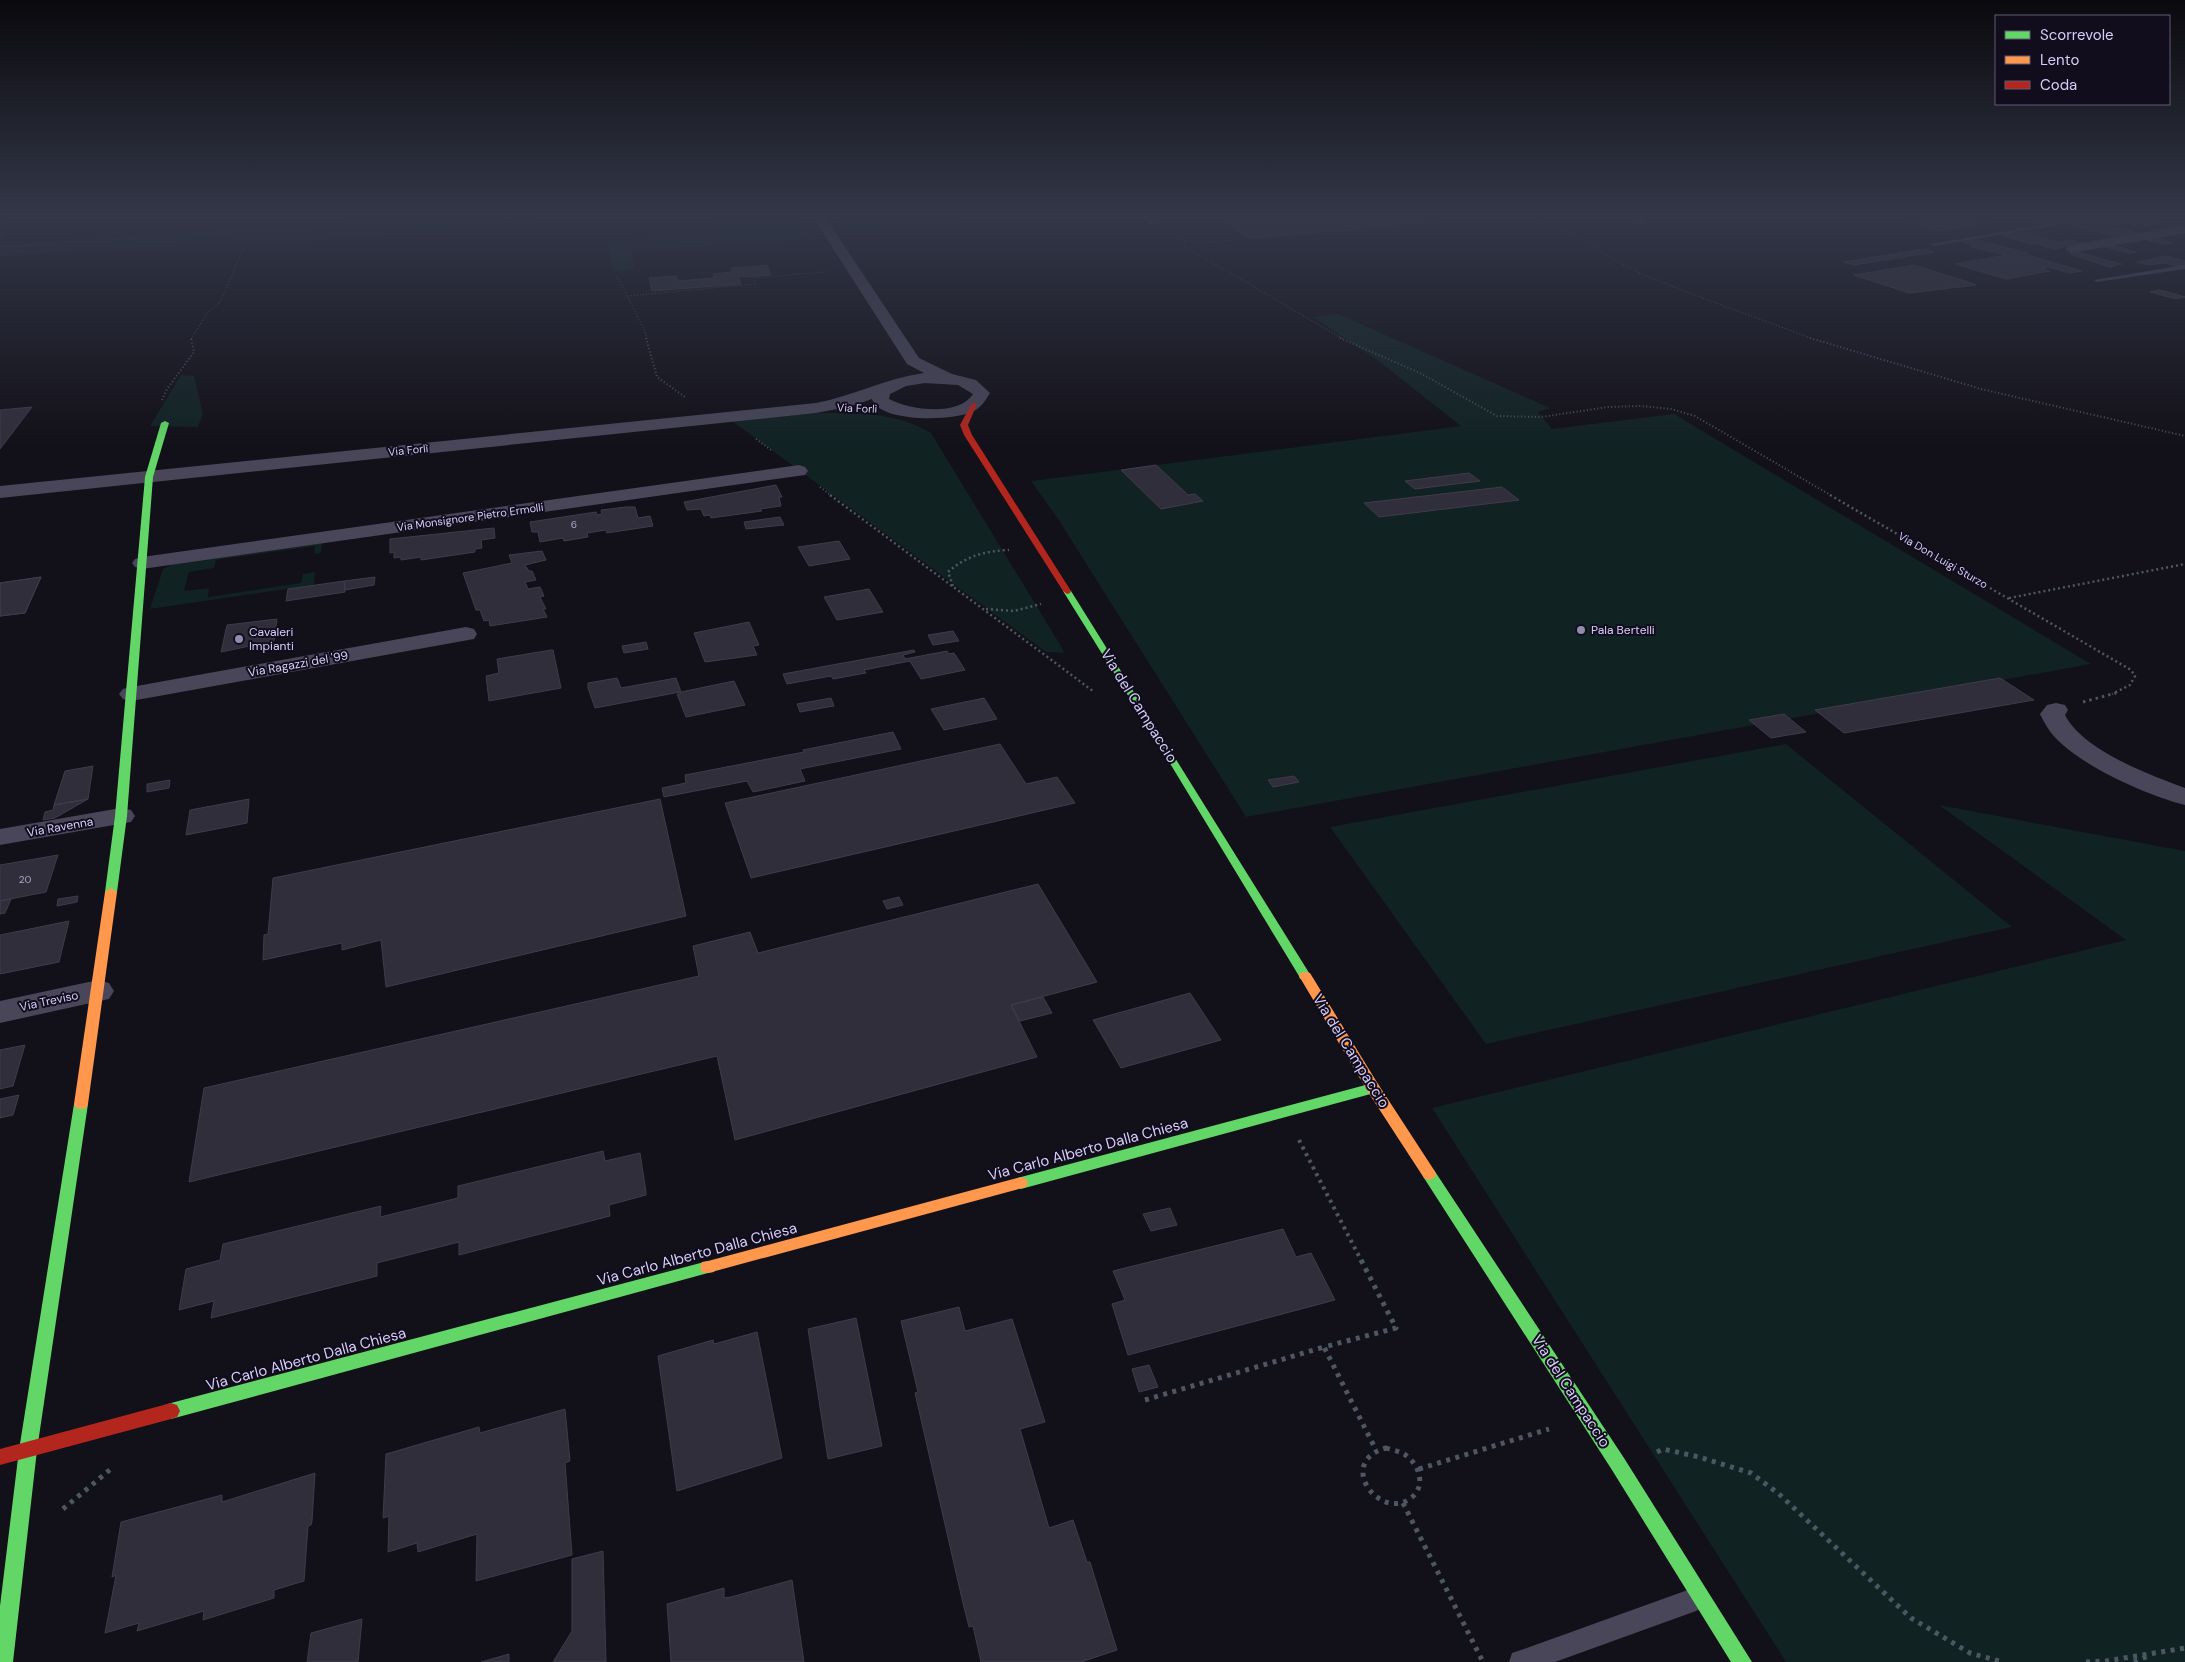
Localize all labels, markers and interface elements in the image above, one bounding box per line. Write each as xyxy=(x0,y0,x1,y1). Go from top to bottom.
legend xyxy=(1995,15,2170,105)
text: Scorrevole xyxy=(2040,25,2114,45)
text: Lento xyxy=(2040,50,2079,70)
text: Coda xyxy=(2040,75,2077,95)
street label: Via Forlì xyxy=(837,400,878,416)
street label: Via Forlì xyxy=(387,441,429,459)
street label: Via Monsignore Pietro Ermolli xyxy=(396,500,544,534)
house number: 6 xyxy=(571,518,577,531)
street label: Via Don Luigi Sturzo xyxy=(1896,529,1990,591)
place label: Pala Bertelli xyxy=(1591,622,1655,638)
place label: Cavaleri Impianti xyxy=(249,624,294,654)
marker: Pala Bertelli xyxy=(1575,624,1587,636)
marker: Cavaleri Impianti xyxy=(233,633,245,645)
street label: Via del Campaccio xyxy=(1096,645,1182,767)
street label: Via Ragazzi del '99 xyxy=(247,647,349,681)
street label: Via Ravenna xyxy=(26,813,94,841)
house number: 20 xyxy=(19,873,31,886)
street label: Via Treviso xyxy=(18,987,80,1015)
street label: Via del Campaccio xyxy=(1308,990,1394,1112)
street label: Via Carlo Alberto Dalla Chiesa xyxy=(986,1113,1190,1185)
street label: Via Carlo Alberto Dalla Chiesa xyxy=(595,1218,799,1290)
street label: Via Carlo Alberto Dalla Chiesa xyxy=(204,1323,408,1395)
street label: Via del Campaccio xyxy=(1527,1331,1615,1451)

